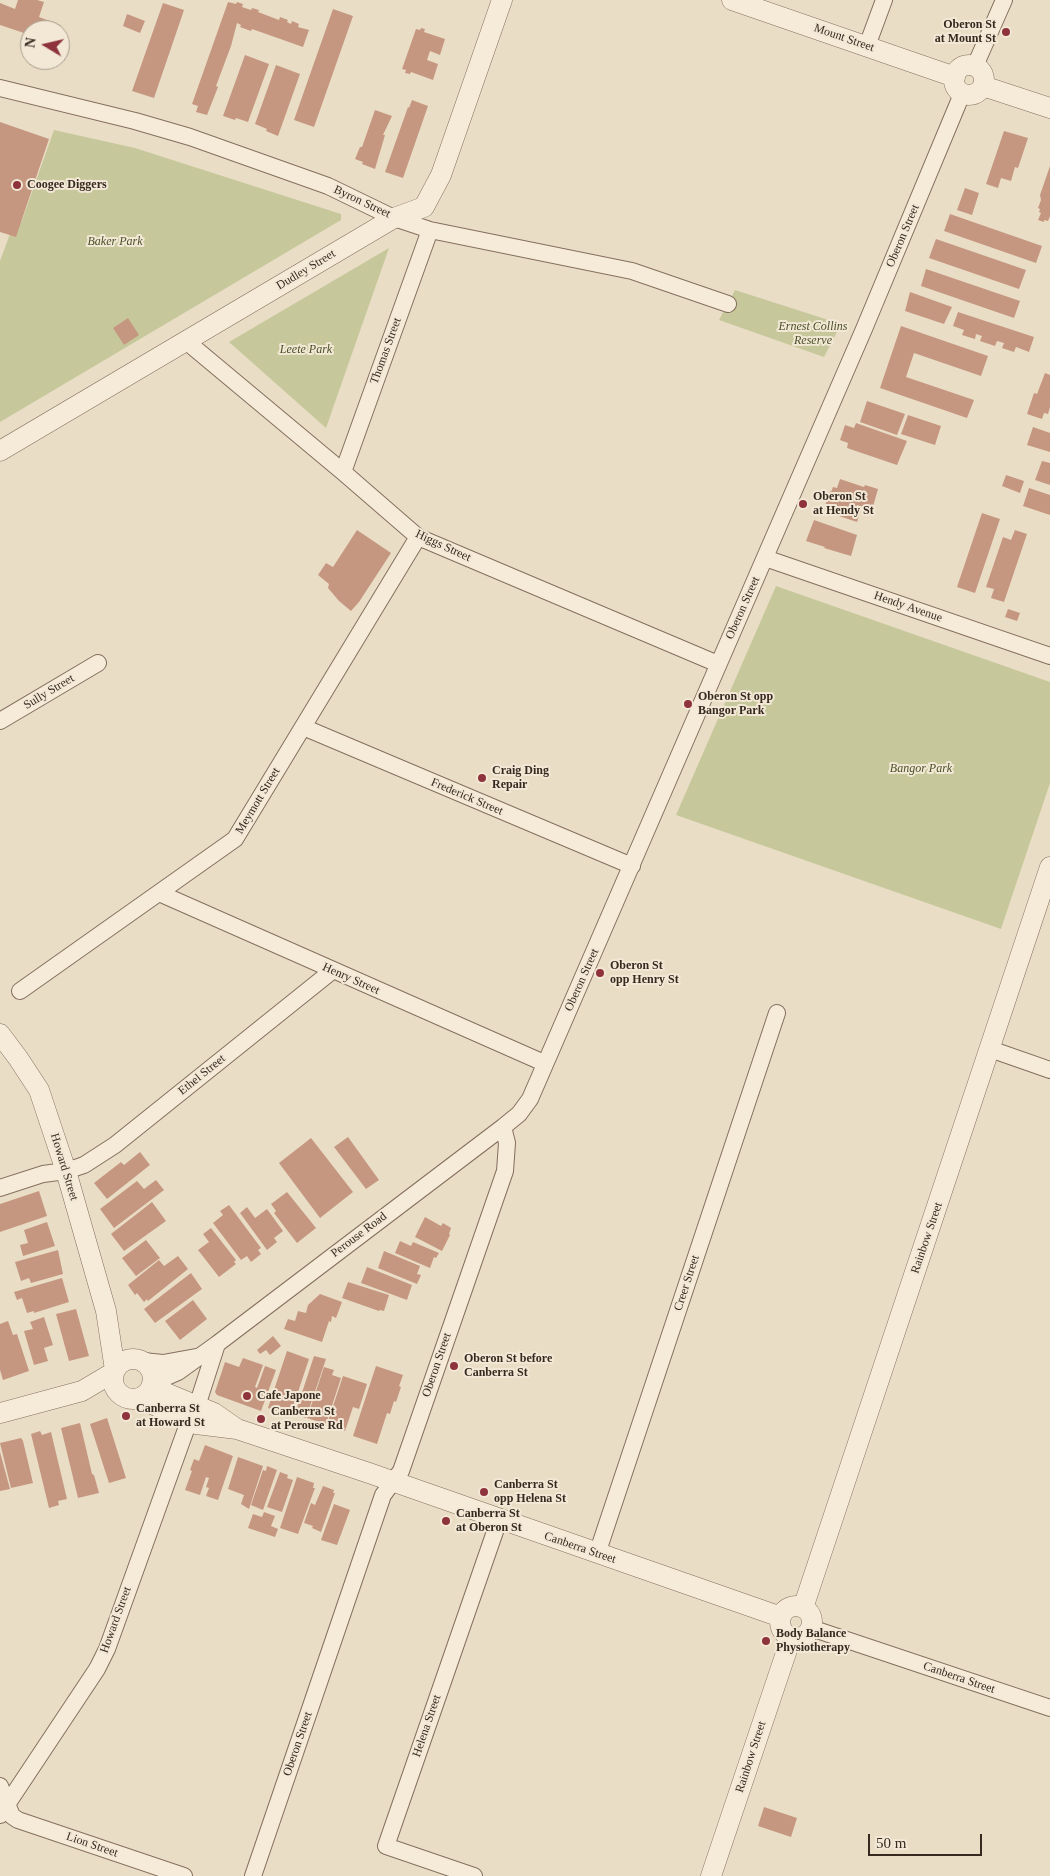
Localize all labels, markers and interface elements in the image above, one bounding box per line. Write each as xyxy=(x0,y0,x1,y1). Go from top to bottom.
place label: Oberon St at Mount St xyxy=(935,18,996,46)
north arrow xyxy=(20,20,70,70)
street label: Mount Street xyxy=(812,21,876,55)
marker: Oberon St at Mount St xyxy=(1000,26,1012,38)
text: N xyxy=(22,37,39,49)
place label: Coogee Diggers xyxy=(27,178,107,192)
marker: Coogee Diggers xyxy=(11,179,23,191)
street label: Byron Street xyxy=(331,183,393,221)
street label: Oberon Street xyxy=(883,202,923,270)
park label: Baker Park xyxy=(88,235,142,249)
street label: Dudley Street xyxy=(274,247,338,293)
street label: Thomas Street xyxy=(367,316,405,386)
park label: Ernest Collins Reserve xyxy=(778,320,848,348)
park label: Leete Park xyxy=(280,343,332,357)
place label: Oberon St at Hendy St xyxy=(813,490,874,518)
marker: Oberon St at Hendy St xyxy=(797,498,809,510)
street label: Higgs Street xyxy=(413,527,473,565)
street label: Oberon Street xyxy=(723,574,763,642)
street label: Hendy Avenue xyxy=(872,589,944,625)
street label: Sully Street xyxy=(21,671,77,713)
place label: Oberon St opp Bangor Park xyxy=(698,690,773,718)
marker: Oberon St opp Bangor Park xyxy=(682,698,694,710)
park label: Bangor Park xyxy=(890,762,952,776)
place label: Craig Ding Repair xyxy=(492,764,549,792)
street label: Meymott Street xyxy=(233,765,283,837)
marker: Craig Ding Repair xyxy=(476,772,488,784)
street label: Frederick Street xyxy=(429,775,505,819)
street label: Oberon Street xyxy=(562,946,602,1014)
place label: Oberon St opp Henry St xyxy=(610,959,679,987)
street label: Henry Street xyxy=(320,960,382,998)
marker: Oberon St opp Henry St xyxy=(594,967,606,979)
street label: Ethel Street xyxy=(176,1052,228,1098)
street label: Howard Street xyxy=(47,1132,81,1202)
street label: Rainbow Street xyxy=(908,1201,946,1275)
street label: Perouse Road xyxy=(328,1209,390,1261)
street label: Creer Street xyxy=(671,1253,703,1313)
street label: Oberon Street xyxy=(419,1331,455,1399)
place label: Oberon St before Canberra St xyxy=(464,1352,552,1380)
marker: Oberon St before Canberra St xyxy=(448,1360,460,1372)
place label: Cafe Japone xyxy=(257,1389,321,1403)
marker: Cafe Japone xyxy=(241,1390,253,1402)
place label: Canberra St at Howard St xyxy=(136,1402,205,1430)
place label: Canberra St at Perouse Rd xyxy=(271,1405,343,1433)
marker: Canberra St at Howard St xyxy=(120,1410,132,1422)
marker: Canberra St at Perouse Rd xyxy=(255,1413,267,1425)
place label: Canberra St opp Helena St xyxy=(494,1478,566,1506)
marker: Canberra St opp Helena St xyxy=(478,1486,490,1498)
place label: Canberra St at Oberon St xyxy=(456,1507,522,1535)
marker: Canberra St at Oberon St xyxy=(440,1515,452,1527)
street label: Canberra Street xyxy=(542,1529,618,1567)
street label: Howard Street xyxy=(97,1585,135,1655)
place label: Body Balance Physiotherapy xyxy=(776,1627,850,1655)
marker: Body Balance Physiotherapy xyxy=(760,1635,772,1647)
street label: Canberra Street xyxy=(921,1659,997,1697)
street label: Helena Street xyxy=(410,1693,444,1759)
street label: Oberon Street xyxy=(280,1710,316,1778)
street label: Rainbow Street xyxy=(733,1719,769,1795)
scale bar xyxy=(870,1824,984,1856)
street label: Lion Street xyxy=(64,1829,120,1861)
text: 50 m xyxy=(876,1835,906,1851)

